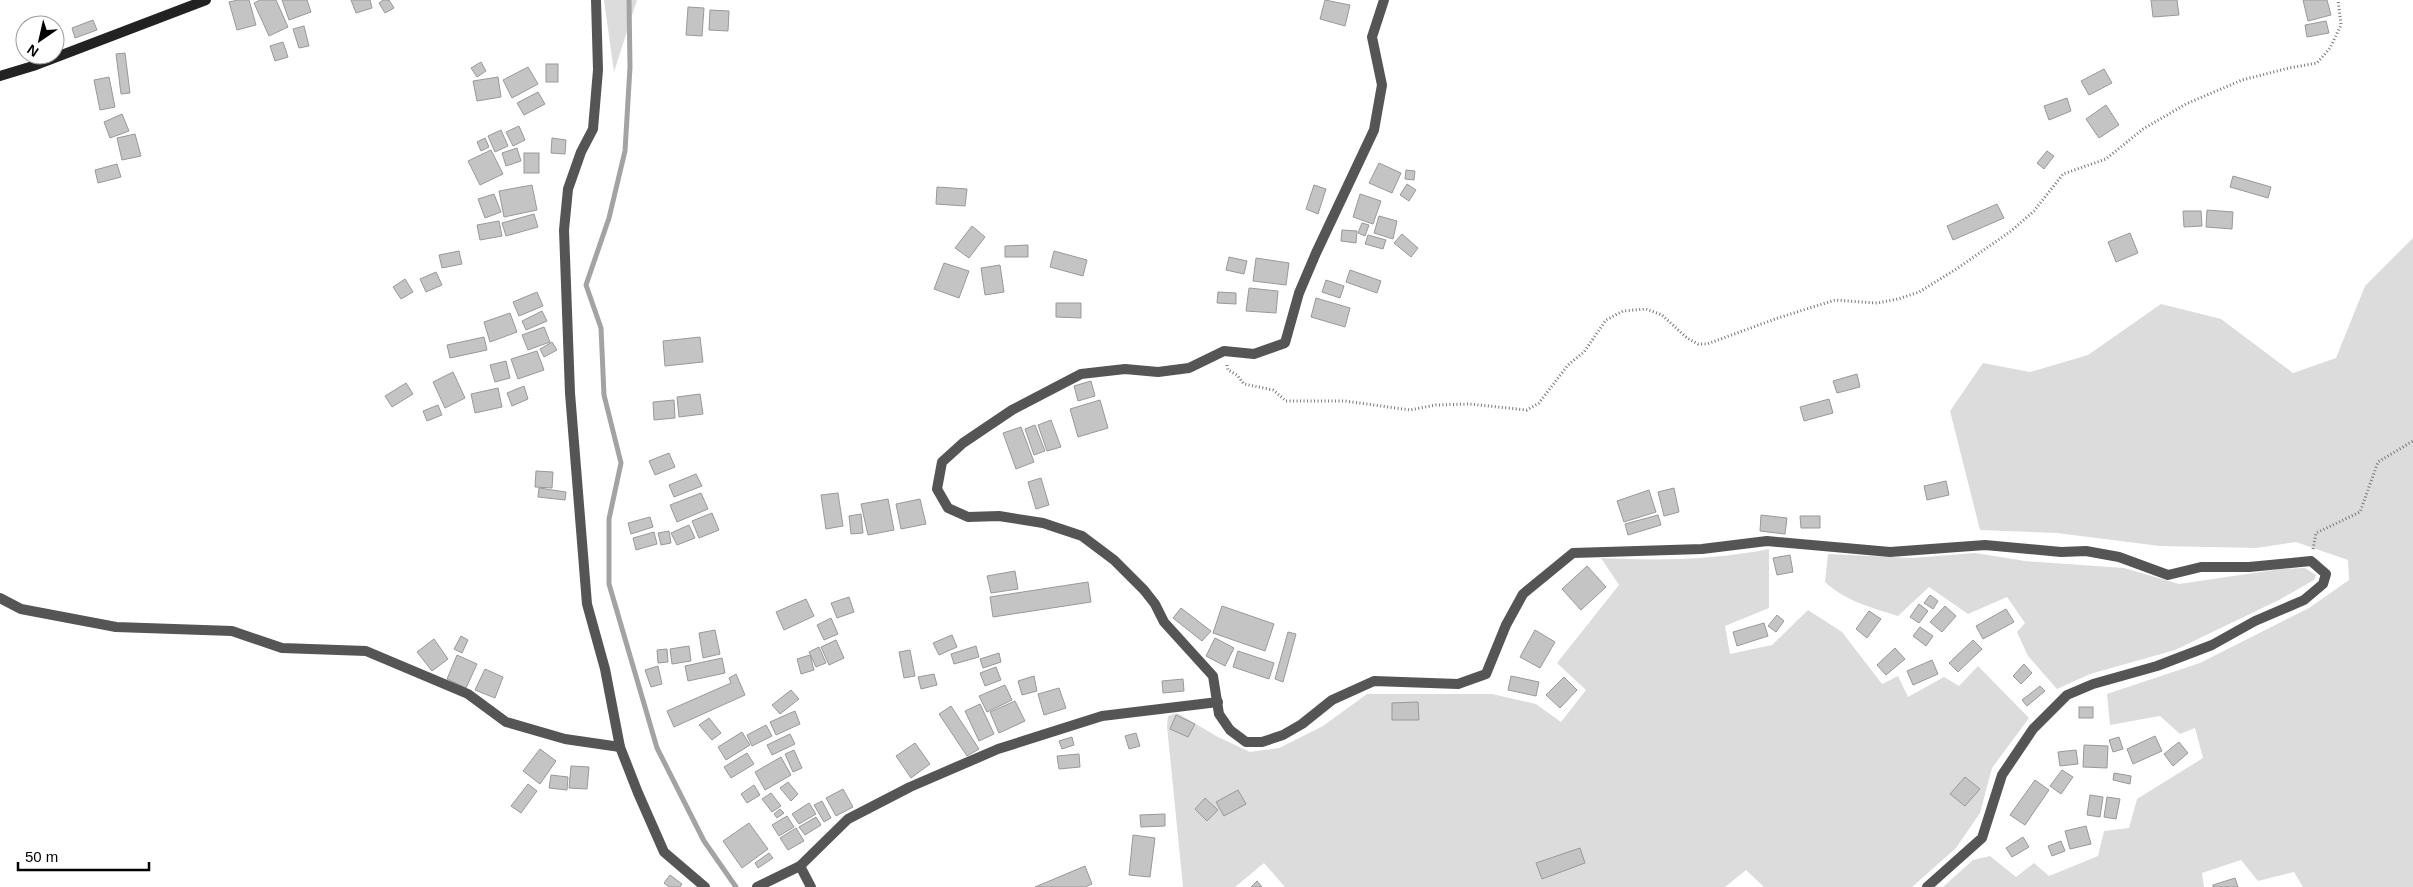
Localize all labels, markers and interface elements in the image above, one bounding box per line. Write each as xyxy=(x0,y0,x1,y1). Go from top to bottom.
north arrow xyxy=(15,15,65,65)
text: N xyxy=(24,41,41,60)
scale bar xyxy=(18,840,149,872)
text: 50 m xyxy=(25,848,58,865)

